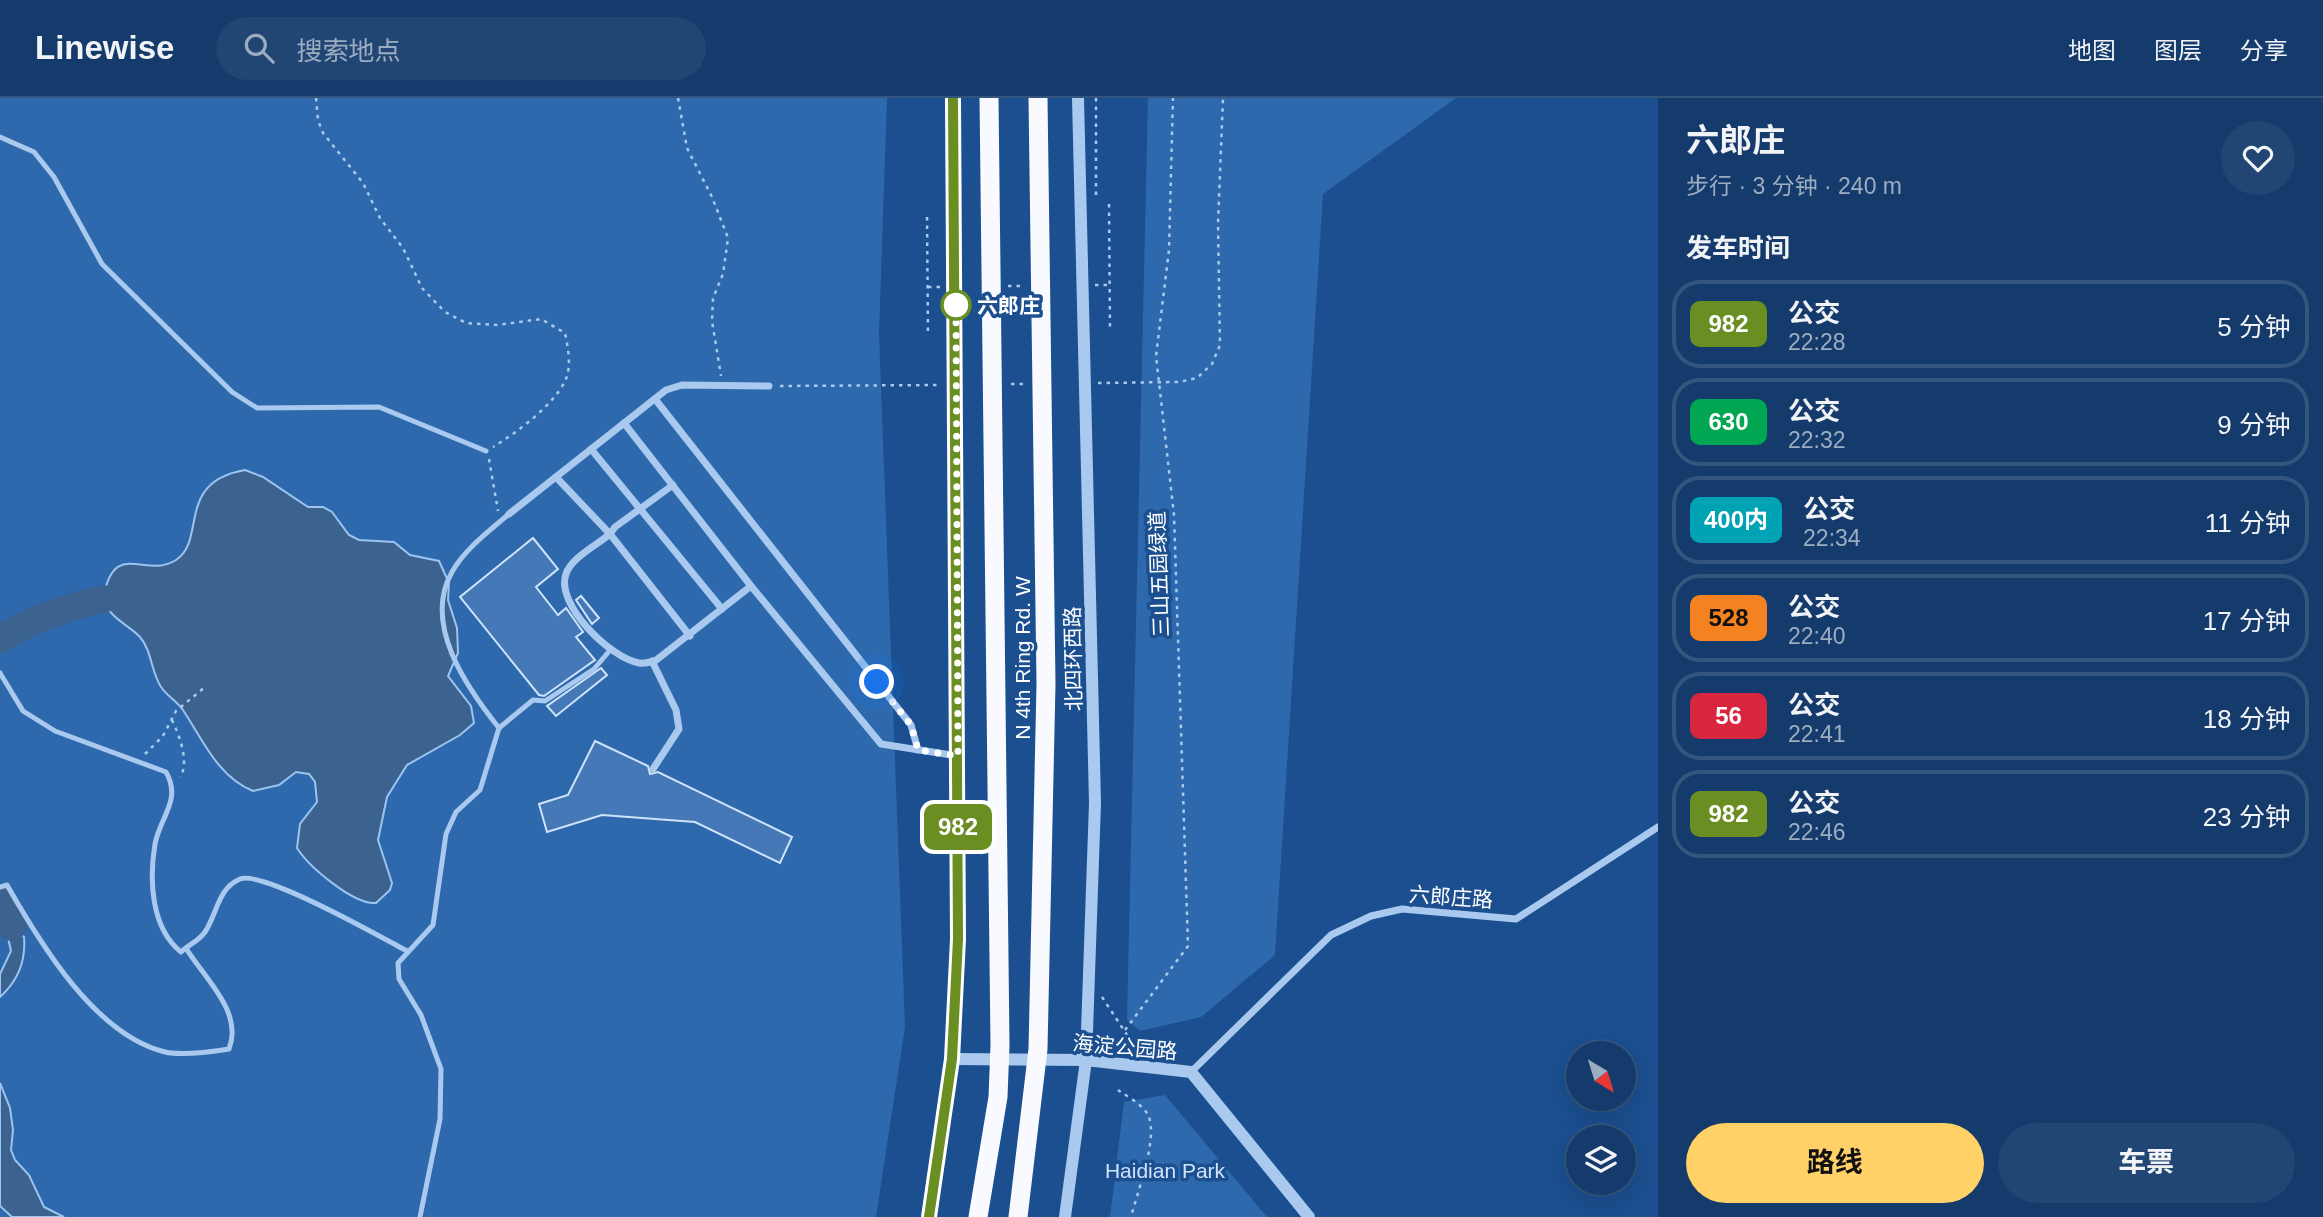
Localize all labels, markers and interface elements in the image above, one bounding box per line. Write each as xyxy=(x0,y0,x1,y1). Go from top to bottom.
search box xyxy=(216,17,706,80)
text: Linewise xyxy=(35,29,174,66)
icon: search xyxy=(240,29,278,67)
text: 搜索地点 xyxy=(296,36,400,66)
text: 地图 xyxy=(2068,37,2116,64)
text: 图层 xyxy=(2154,37,2202,64)
text: 分享 xyxy=(2240,37,2288,64)
button: heart xyxy=(2221,121,2295,195)
text: 六郎庄 xyxy=(1686,122,1785,159)
text: 步行 · 3 分钟 · 240 m xyxy=(1686,173,1902,199)
text: 发车时间 xyxy=(1686,233,1790,263)
marker: 六郎庄 xyxy=(941,290,971,320)
place label: 六郎庄 xyxy=(977,294,1040,317)
text: 公交 xyxy=(1788,298,1840,328)
text: 982 xyxy=(1708,310,1749,337)
text: 5 分钟 xyxy=(2217,312,2291,342)
text: 22:28 xyxy=(1788,329,1846,355)
text: 公交 xyxy=(1788,396,1840,426)
text: 630 xyxy=(1708,408,1749,435)
text: 9 分钟 xyxy=(2217,410,2291,440)
text: 22:32 xyxy=(1788,427,1846,453)
text: 公交 xyxy=(1803,494,1855,524)
text: 400内 xyxy=(1704,506,1768,533)
text: 11 分钟 xyxy=(2205,508,2291,538)
street label: 三山五园绿道 xyxy=(1145,511,1173,637)
text: 22:34 xyxy=(1803,525,1861,551)
street label: N 4th Ring Rd. W xyxy=(1011,576,1034,740)
text: 公交 xyxy=(1788,592,1840,622)
text: 528 xyxy=(1708,604,1749,631)
street label: 北四环西路 xyxy=(1061,606,1085,712)
text: 17 分钟 xyxy=(2203,606,2291,636)
text: 22:40 xyxy=(1788,623,1846,649)
your location xyxy=(859,664,894,699)
text: 公交 xyxy=(1788,690,1840,720)
text: 56 xyxy=(1715,702,1742,729)
text: 18 分钟 xyxy=(2203,704,2291,734)
text: 22:41 xyxy=(1788,721,1846,747)
text: 公交 xyxy=(1788,788,1840,818)
text: 982 xyxy=(1708,800,1749,827)
text: 23 分钟 xyxy=(2203,802,2291,832)
line badge: 982 xyxy=(918,804,998,850)
text: 982 xyxy=(938,813,978,840)
text: 22:46 xyxy=(1788,819,1846,845)
street label: 六郎庄路 xyxy=(1408,883,1494,911)
street label: 海淀公园路 xyxy=(1072,1031,1178,1063)
north arrow xyxy=(1566,1041,1636,1111)
map controls xyxy=(1566,1041,1636,1195)
button: 路线 xyxy=(1686,1123,1984,1203)
button: 车票 xyxy=(1998,1123,2295,1203)
button: layers xyxy=(1566,1125,1636,1195)
park label: Haidian Park xyxy=(1105,1159,1226,1182)

